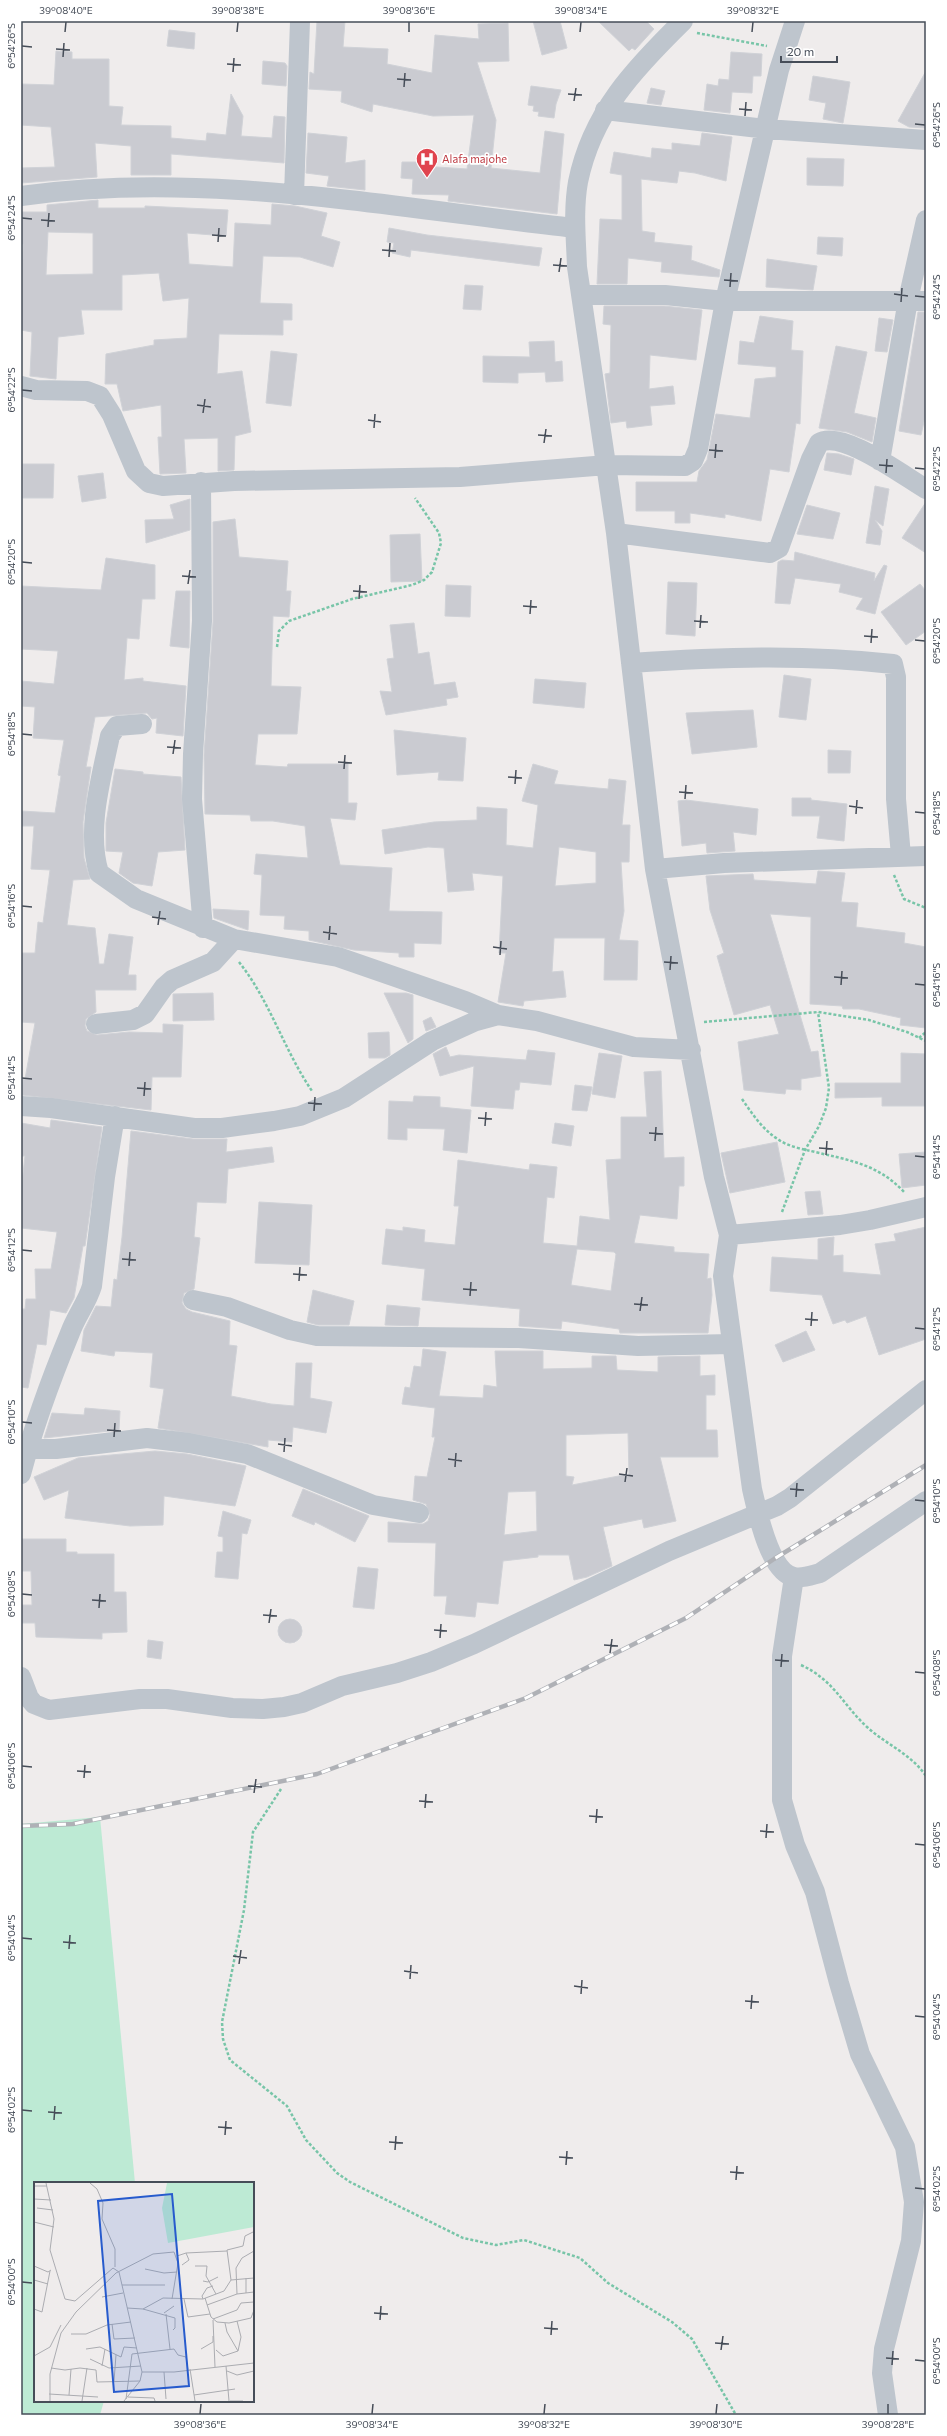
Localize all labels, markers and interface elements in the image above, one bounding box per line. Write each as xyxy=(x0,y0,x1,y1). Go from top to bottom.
text: 39°08'40"E xyxy=(39,4,93,16)
text: 39°08'38"E xyxy=(212,4,264,16)
text: 39°08'36"E xyxy=(383,4,435,16)
text: 39°08'34"E xyxy=(555,4,607,16)
text: 39°08'32"E xyxy=(727,4,779,16)
text: 6°54'26"S xyxy=(5,23,17,69)
scale bar xyxy=(781,38,837,64)
text: 20 m xyxy=(787,44,814,58)
text: 6°54'26"S xyxy=(930,102,942,148)
hospital icon: Alafa majohe xyxy=(414,146,440,179)
place label: Alafa majohe xyxy=(442,152,507,165)
text: 6°54'24"S xyxy=(5,195,17,241)
text: 6°54'24"S xyxy=(930,274,942,320)
text: 6°54'22"S xyxy=(5,367,17,413)
text: 6°54'22"S xyxy=(930,446,942,492)
text: 6°54'20"S xyxy=(5,539,17,585)
text: 6°54'20"S xyxy=(930,618,942,664)
text: 6°54'18"S xyxy=(5,712,17,756)
text: 6°54'18"S xyxy=(930,791,942,835)
text: 6°54'16"S xyxy=(5,884,17,928)
text: 6°54'16"S xyxy=(930,963,942,1007)
text: 6°54'14"S xyxy=(5,1056,17,1100)
text: 6°54'14"S xyxy=(930,1135,942,1179)
text: 6°54'12"S xyxy=(5,1228,17,1272)
text: 6°54'12"S xyxy=(930,1307,942,1351)
text: 6°54'10"S xyxy=(5,1399,17,1444)
text: 6°54'10"S xyxy=(930,1478,942,1523)
text: 6°54'08"S xyxy=(5,1571,17,1617)
text: 6°54'08"S xyxy=(930,1650,942,1696)
text: 6°54'06"S xyxy=(5,1743,17,1789)
text: 6°54'06"S xyxy=(930,1822,942,1868)
text: 6°54'04"S xyxy=(5,1915,17,1961)
text: 6°54'04"S xyxy=(930,1994,942,2040)
text: 6°54'02"S xyxy=(5,2087,17,2133)
text: 6°54'02"S xyxy=(930,2166,942,2212)
inset map xyxy=(34,2182,254,2402)
text: 6°54'00"S xyxy=(5,2258,17,2306)
text: 6°54'00"S xyxy=(930,2337,942,2385)
text: 39°08'36"E xyxy=(174,2418,226,2430)
text: 39°08'34"E xyxy=(346,2418,398,2430)
text: 39°08'32"E xyxy=(518,2418,570,2430)
text: 39°08'30"E xyxy=(690,2418,743,2430)
text: 39°08'28"E xyxy=(862,2418,914,2430)

